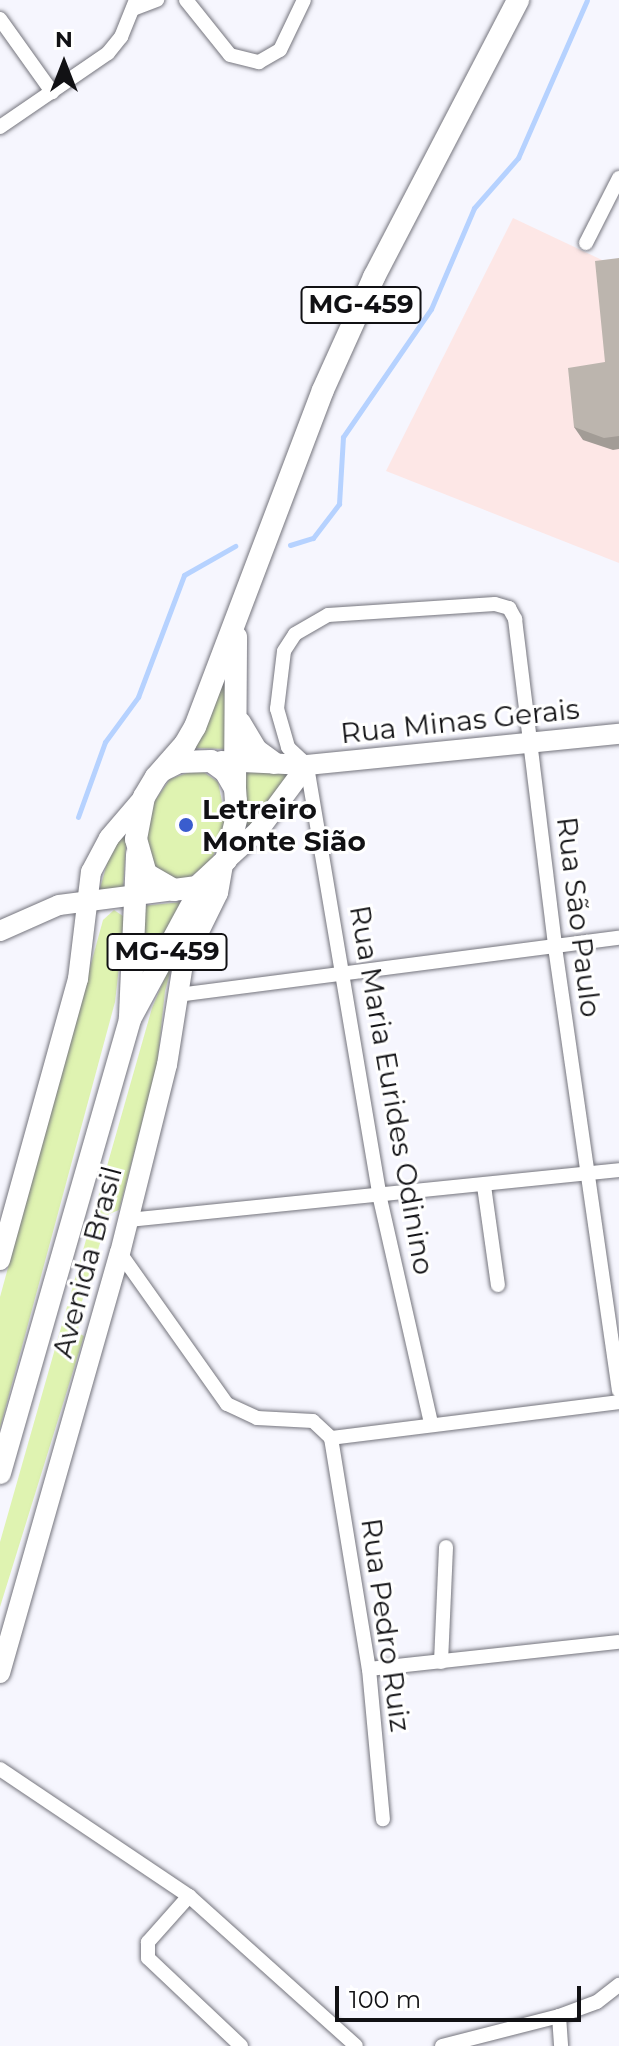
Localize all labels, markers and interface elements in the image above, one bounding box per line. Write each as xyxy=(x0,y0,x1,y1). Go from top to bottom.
north arrow xyxy=(24,24,104,104)
text: N xyxy=(55,26,73,53)
road number: MG-459 xyxy=(299,283,423,327)
street label: Rua Minas Gerais xyxy=(339,692,581,750)
place label: Letreiro Monte Sião xyxy=(202,792,366,858)
street label: Rua São Paulo xyxy=(550,815,608,1019)
marker: Letreiro Monte Sião xyxy=(177,816,195,834)
street label: Rua Maria Eurides Odinino xyxy=(343,903,441,1277)
road number: MG-459 xyxy=(105,930,229,974)
street label: Avenida Brasil xyxy=(45,1163,129,1361)
street label: Rua Pedro Ruiz xyxy=(354,1516,418,1734)
scale bar xyxy=(339,1970,585,2020)
text: 100 m xyxy=(349,1985,421,2014)

